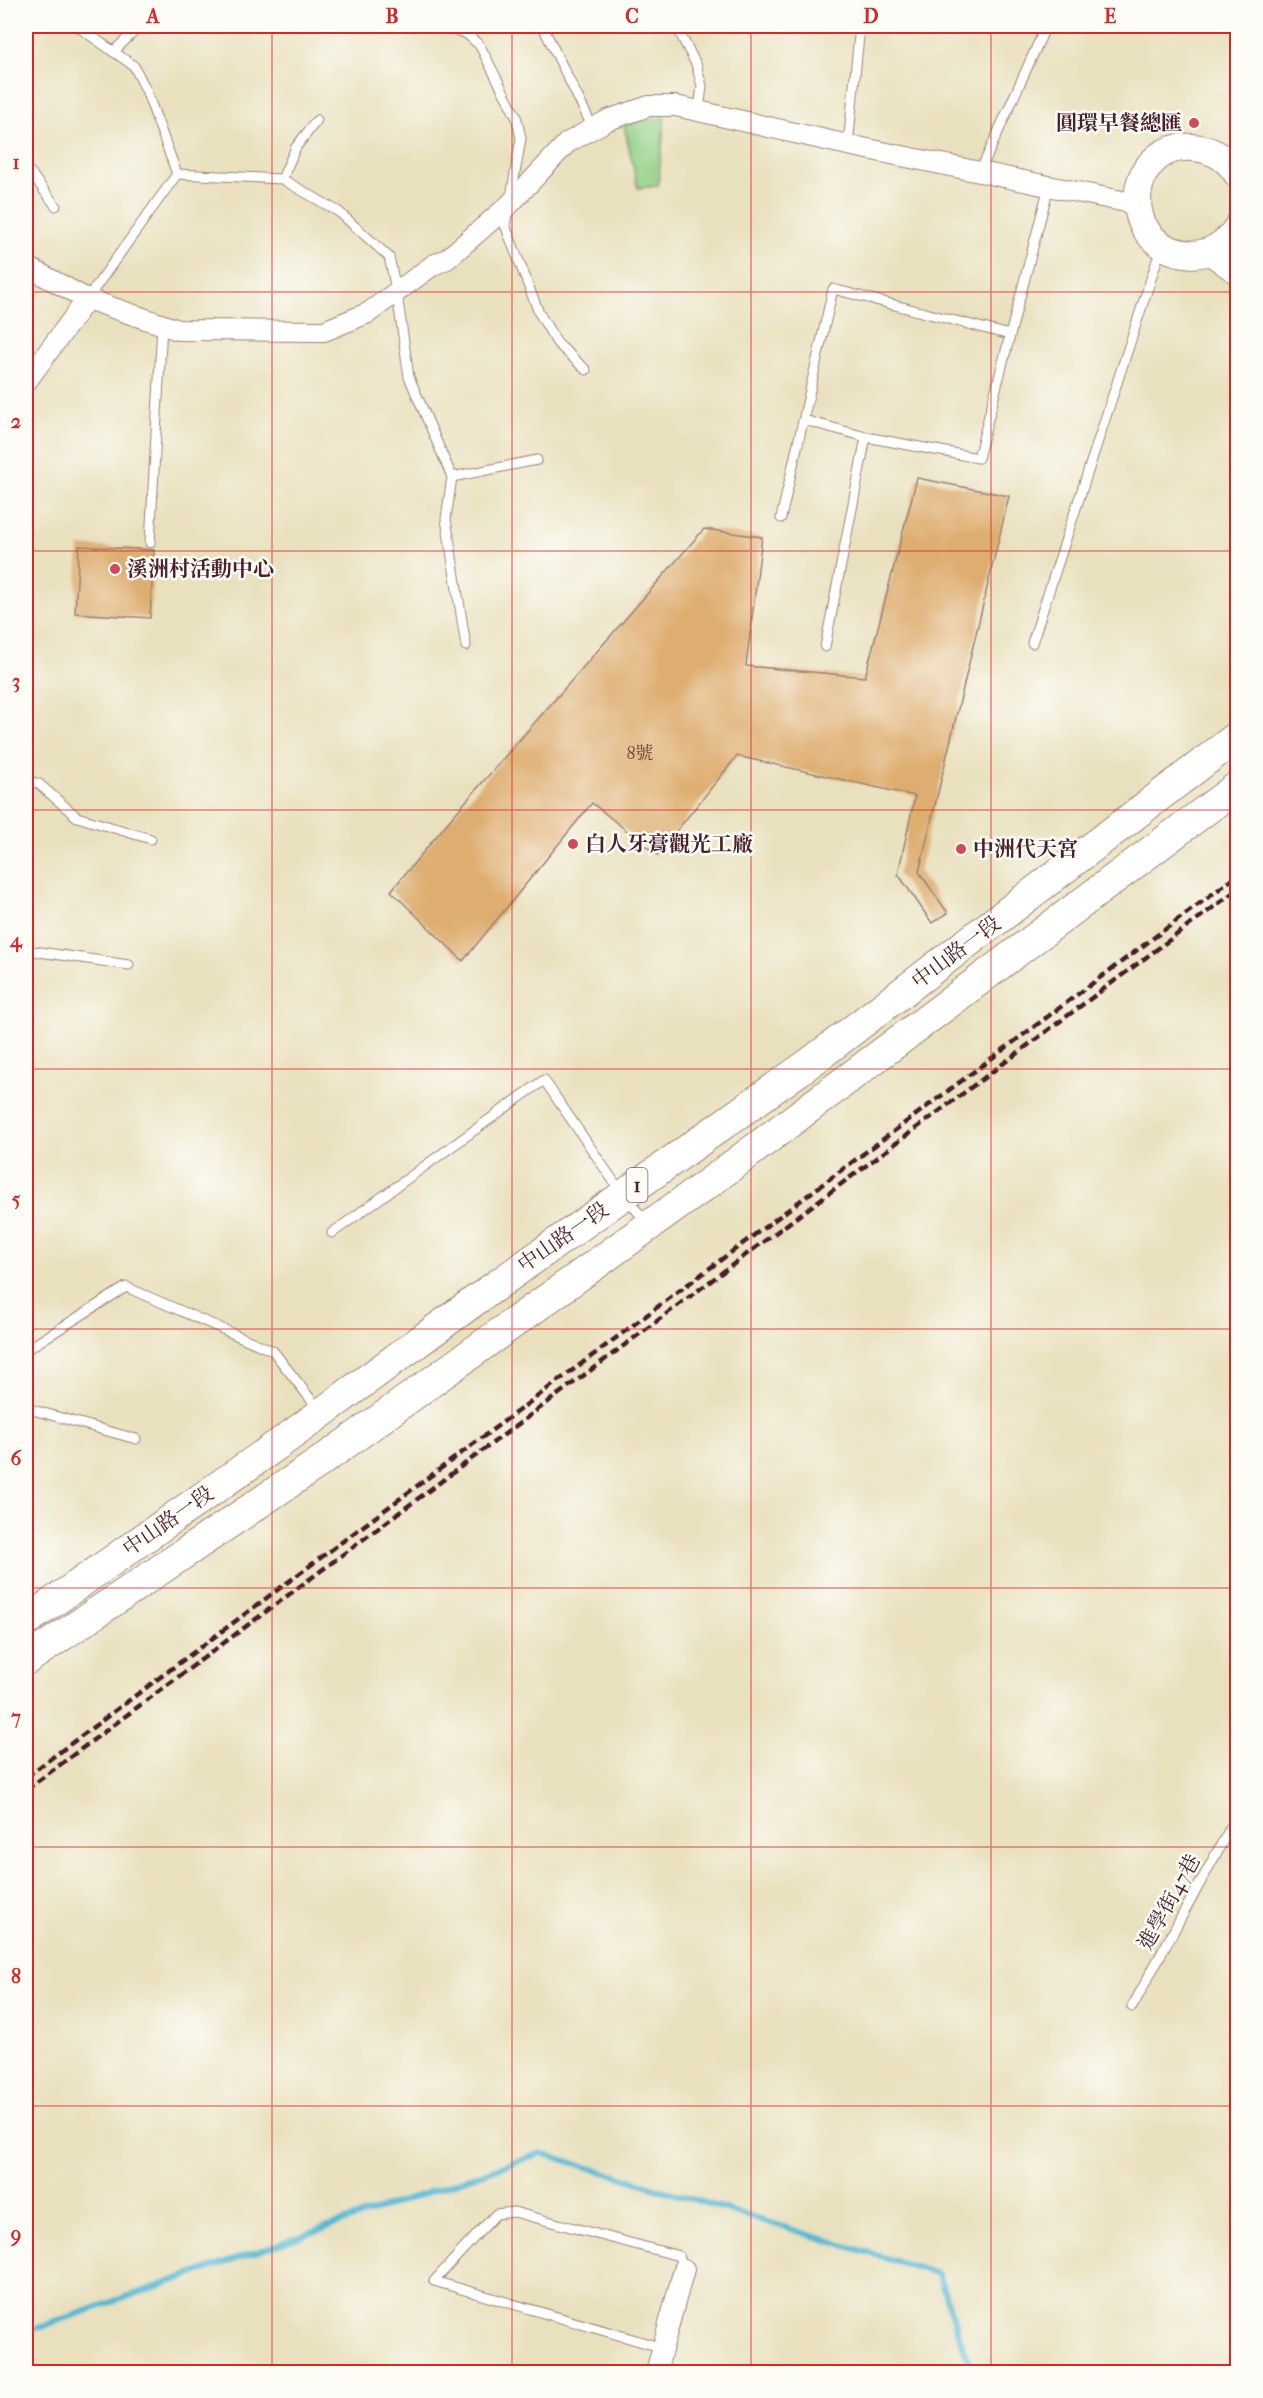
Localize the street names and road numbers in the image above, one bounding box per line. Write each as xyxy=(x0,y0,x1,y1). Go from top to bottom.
street label: 中山路一段 xyxy=(907,911,1005,993)
road number: 1 xyxy=(626,1168,648,1202)
street label: 中山路一段 xyxy=(513,1197,613,1277)
street label: 中山路一段 xyxy=(118,1481,218,1561)
street label: 進學街47巷 xyxy=(1133,1850,1205,1954)

